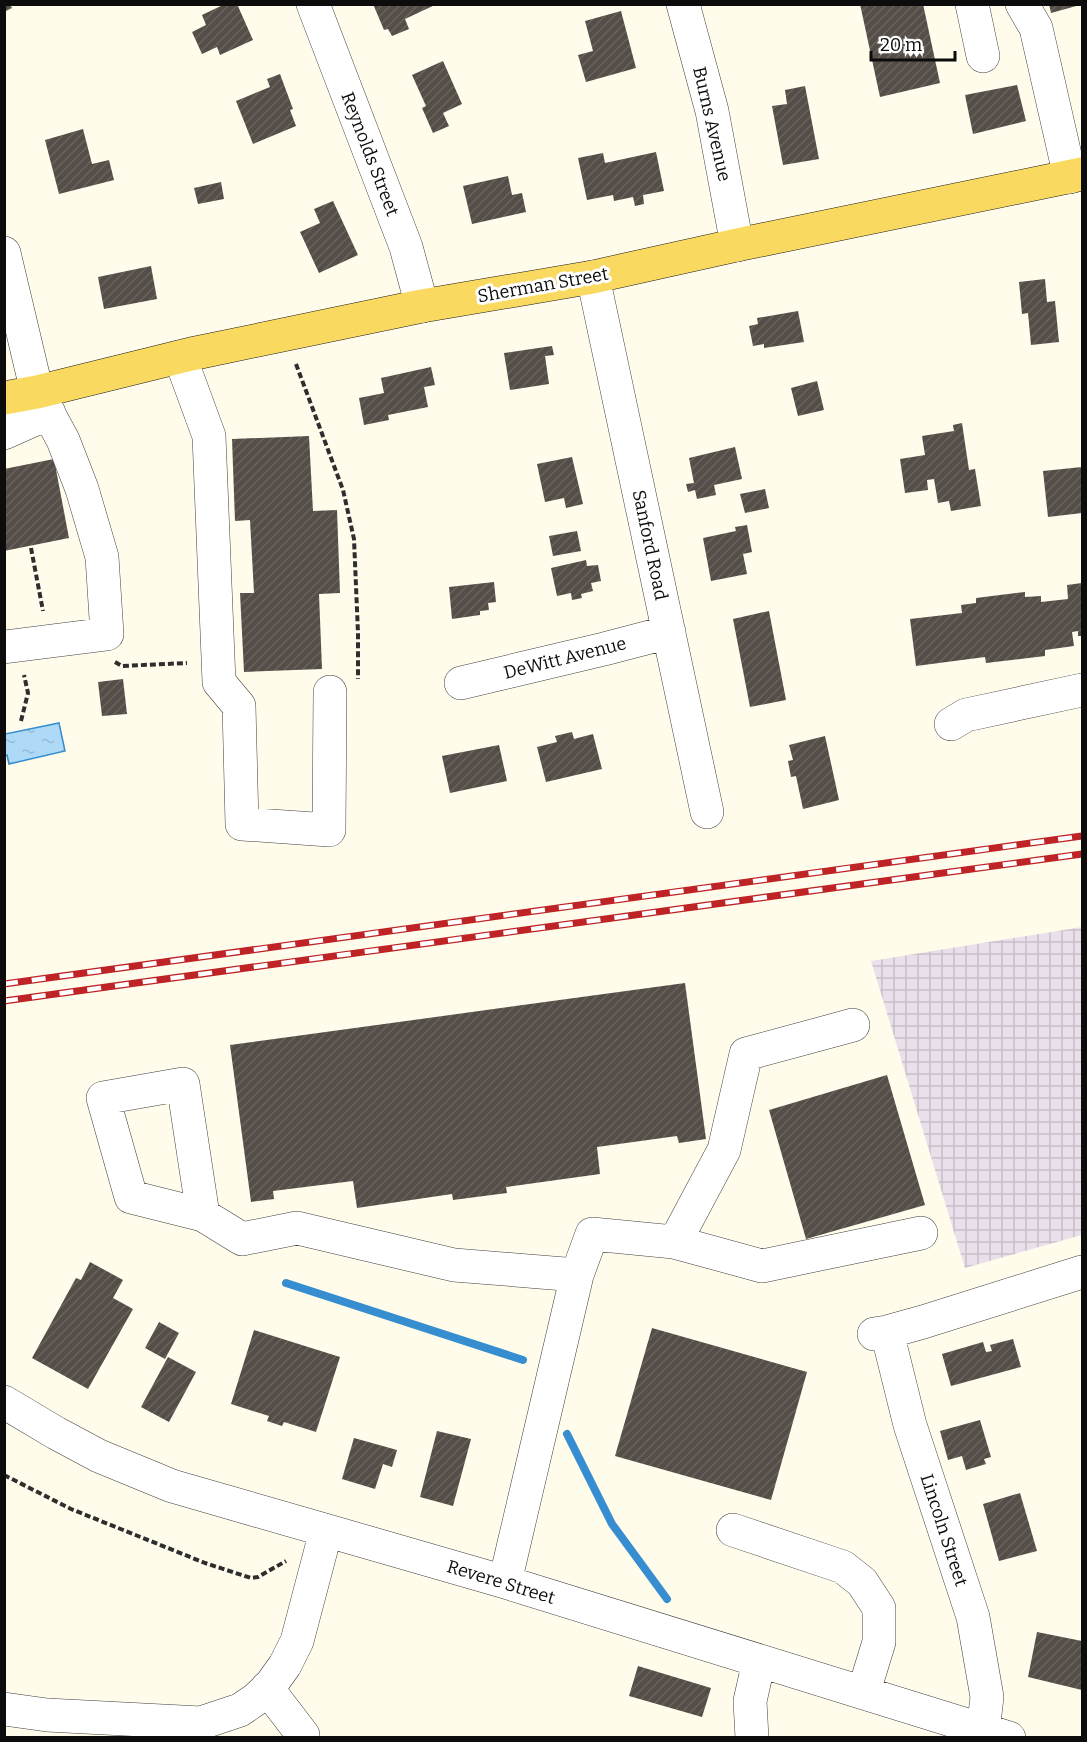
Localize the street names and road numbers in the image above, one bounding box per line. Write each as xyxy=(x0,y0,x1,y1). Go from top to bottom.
street label: Burns Avenue xyxy=(688,64,736,184)
street label: Reynolds Street xyxy=(336,89,404,220)
street label: Sherman Street xyxy=(476,263,611,307)
street label: Sanford Road xyxy=(628,488,672,602)
street label: DeWitt Avenue xyxy=(501,632,629,684)
street label: Lincoln Street xyxy=(916,1471,973,1589)
street label: Revere Street xyxy=(444,1555,558,1609)

